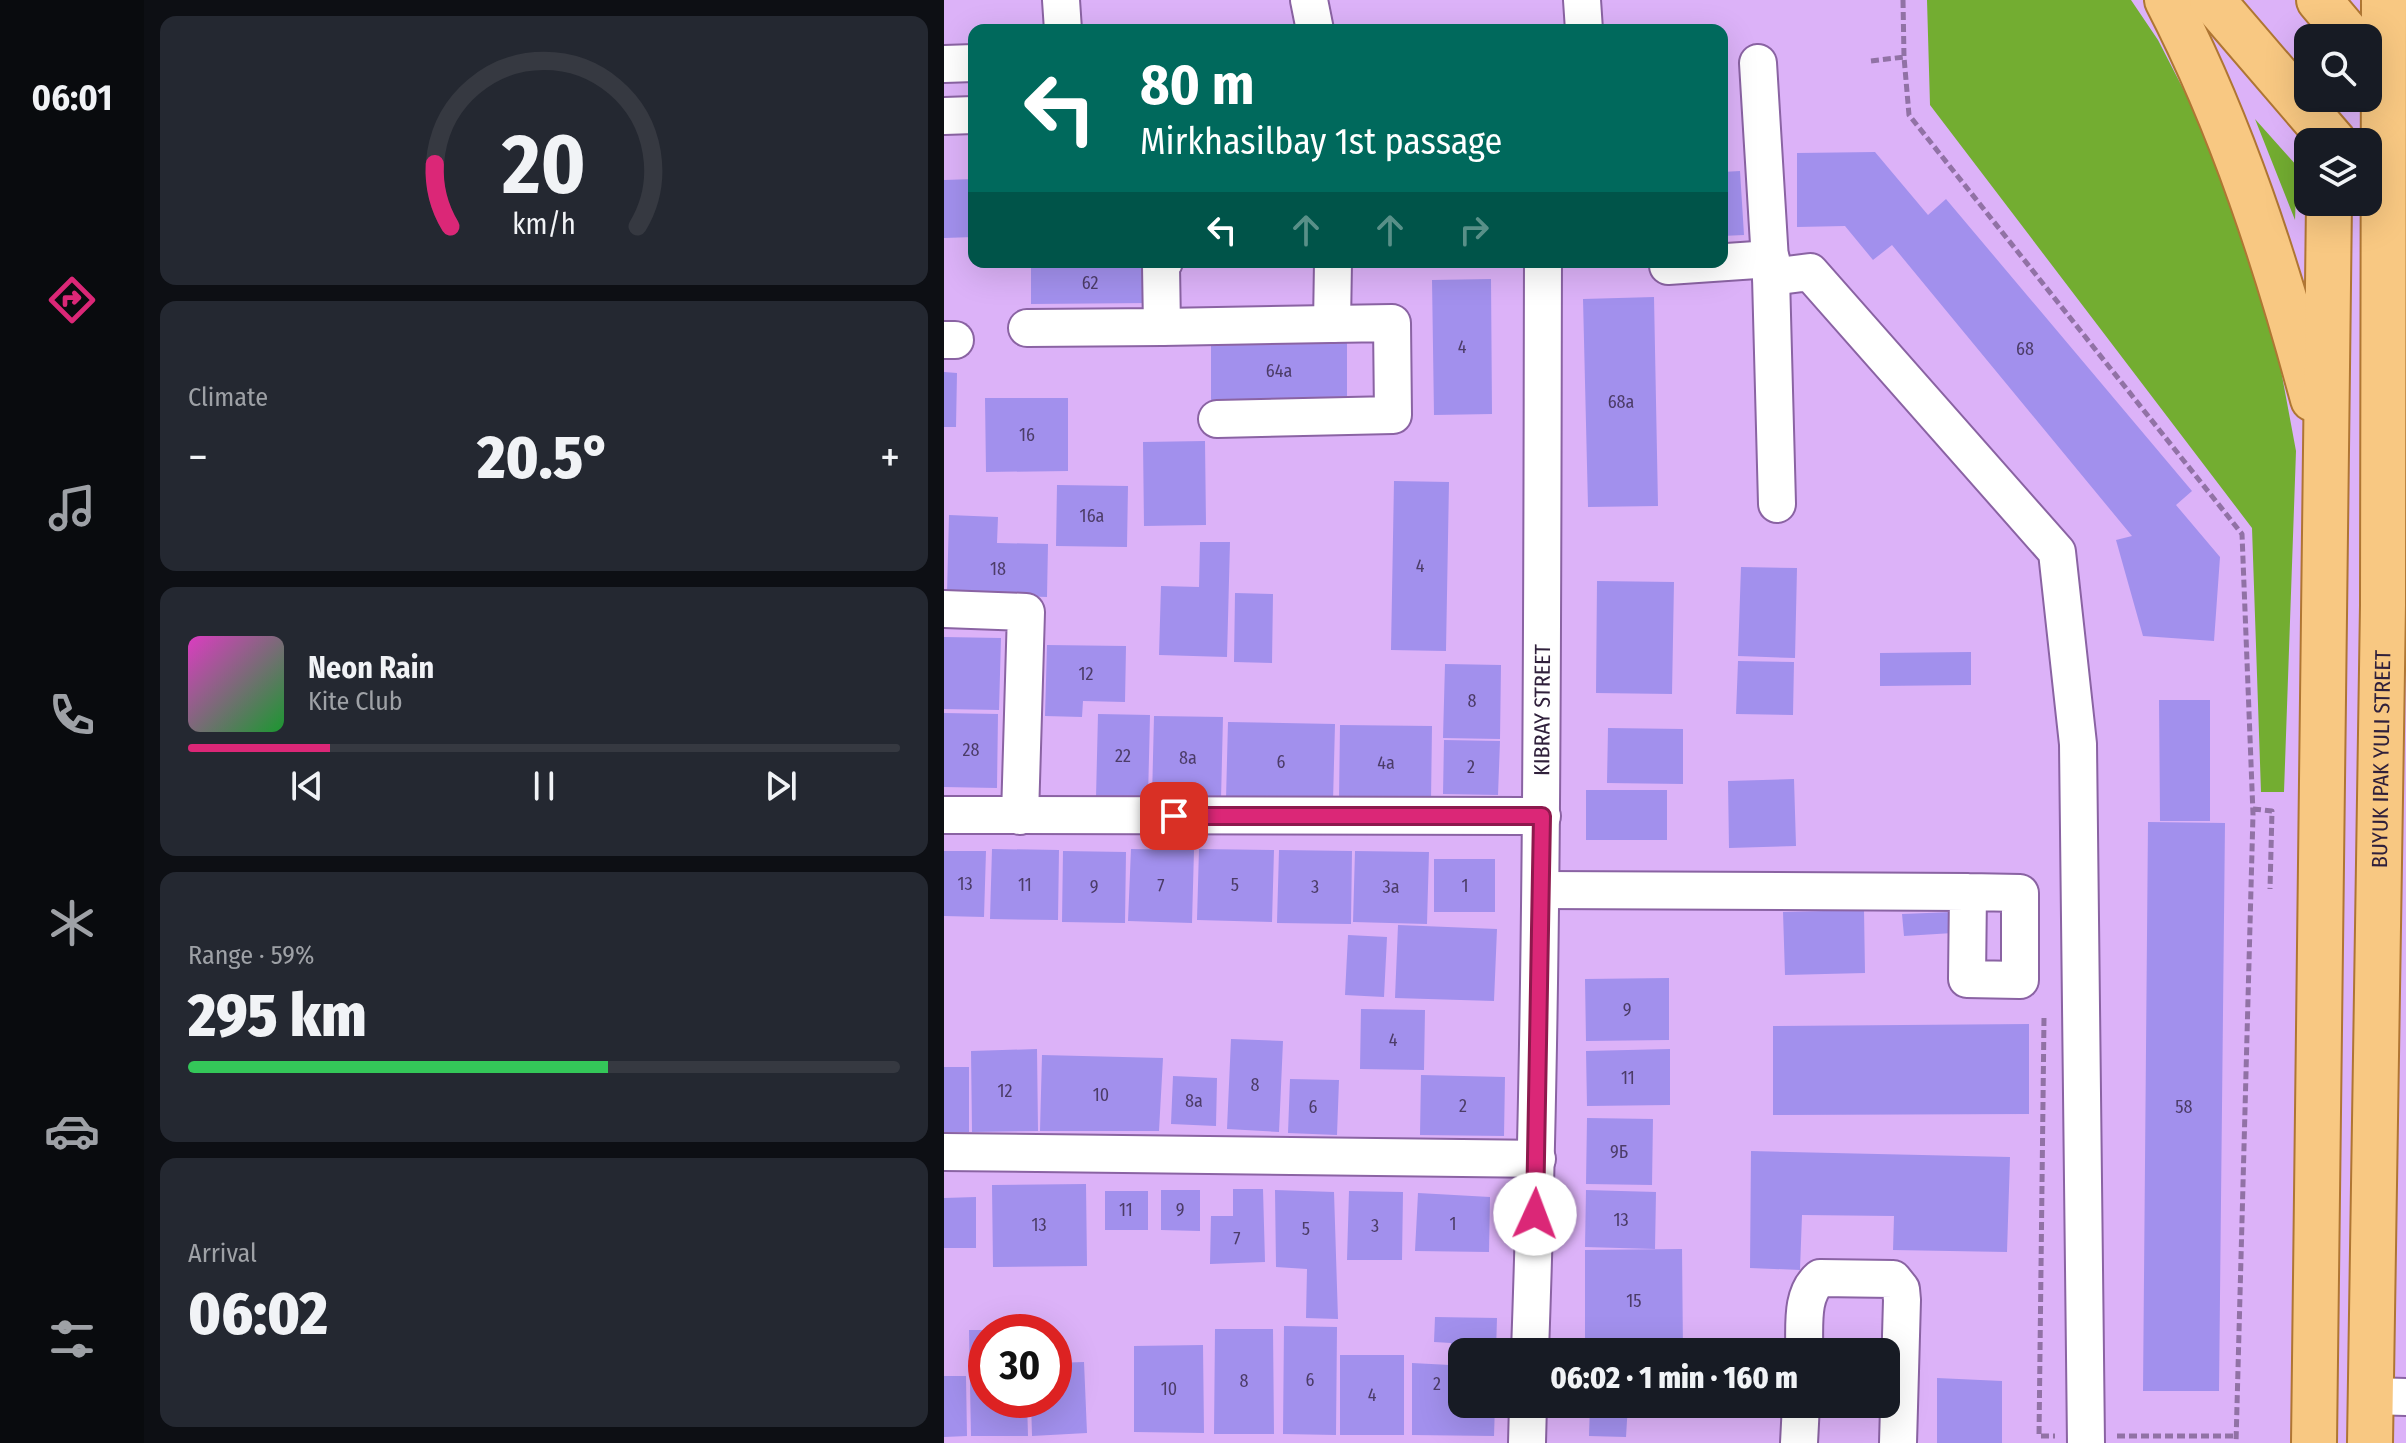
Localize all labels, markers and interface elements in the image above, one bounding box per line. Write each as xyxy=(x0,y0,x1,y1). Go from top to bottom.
map controls xyxy=(2294,24,2382,216)
button: search xyxy=(2294,24,2382,112)
text: 80 m xyxy=(1140,52,1255,119)
icon: left xyxy=(1008,56,1112,160)
text: 06:01 xyxy=(32,76,112,120)
text: 20 xyxy=(501,114,586,214)
text: Mirkhasilbay 1st passage xyxy=(1140,120,1502,164)
button: layers xyxy=(2294,128,2382,216)
text: km/h xyxy=(512,207,576,242)
icon: left xyxy=(1200,208,1244,252)
icon: ahead xyxy=(1284,208,1328,252)
icon: ahead xyxy=(1368,208,1412,252)
icon: right xyxy=(1452,208,1496,252)
icon: directions xyxy=(44,272,100,328)
house number: 62 xyxy=(1082,272,1098,294)
house number: 4 xyxy=(1458,336,1467,358)
house number: 68 xyxy=(2016,338,2034,360)
house number: 64а xyxy=(1266,360,1292,382)
text: Climate xyxy=(188,382,268,413)
house number: 68а xyxy=(1608,391,1635,413)
text: 20.5° xyxy=(477,422,611,494)
house number: 16 xyxy=(1019,424,1035,446)
text: − xyxy=(188,431,208,484)
text: + xyxy=(880,431,900,484)
icon: music xyxy=(44,480,100,536)
house number: 16a xyxy=(1080,505,1105,527)
house number: 4 xyxy=(1416,555,1425,577)
house number: 18 xyxy=(990,558,1006,580)
street label: KIBRAY STREET xyxy=(1528,643,1555,776)
street label: BUYUK IPAK YULI STREET xyxy=(2365,649,2396,868)
text: Neon Rain xyxy=(308,650,434,686)
house number: 12 xyxy=(1079,663,1094,685)
text: Kite Club xyxy=(308,686,403,717)
icon: phone xyxy=(44,687,100,743)
house number: 8 xyxy=(1468,690,1477,712)
house number: 28 xyxy=(963,739,979,761)
house number: 22 xyxy=(1115,745,1131,767)
house number: 8a xyxy=(1179,747,1197,769)
house number: 6 xyxy=(1277,751,1286,773)
house number: 4a xyxy=(1377,752,1395,774)
house number: 2 xyxy=(1467,756,1475,778)
icon: previous xyxy=(285,764,329,808)
icon: pause xyxy=(522,764,566,808)
icon: next xyxy=(759,764,803,808)
pin xyxy=(1140,782,1208,850)
icon: arrive xyxy=(1152,794,1196,838)
house number: 13 xyxy=(957,873,973,895)
house number: 11 xyxy=(1018,874,1032,896)
house number: 5 xyxy=(1231,874,1239,896)
house number: 7 xyxy=(1157,875,1165,897)
house number: 1 xyxy=(1461,875,1469,897)
house number: 9 xyxy=(1090,876,1098,898)
house number: 3 xyxy=(1311,876,1319,898)
house number: 3a xyxy=(1383,876,1400,898)
icon: climate xyxy=(44,895,100,951)
text: Range · 59% xyxy=(188,940,314,971)
text: 295 km xyxy=(188,980,367,1052)
house number: 9 xyxy=(1623,999,1631,1021)
house number: 4 xyxy=(1389,1029,1398,1051)
house number: 11 xyxy=(1621,1067,1635,1089)
house number: 8 xyxy=(1251,1074,1260,1096)
house number: 12 xyxy=(998,1080,1013,1102)
house number: 10 xyxy=(1093,1084,1109,1106)
house number: 8a xyxy=(1185,1090,1203,1112)
house number: 2 xyxy=(1459,1095,1467,1117)
house number: 6 xyxy=(1309,1096,1318,1118)
house number: 58 xyxy=(2175,1096,2193,1118)
icon: car xyxy=(44,1103,100,1159)
house number: 9Б xyxy=(1610,1141,1628,1163)
position arrow xyxy=(1493,1172,1577,1256)
house number: 11 xyxy=(1119,1199,1133,1221)
house number: 9 xyxy=(1176,1199,1184,1221)
house number: 13 xyxy=(1613,1209,1629,1231)
house number: 1 xyxy=(1449,1213,1457,1235)
house number: 13 xyxy=(1031,1214,1047,1236)
house number: 3 xyxy=(1371,1215,1379,1237)
house number: 5 xyxy=(1302,1218,1310,1240)
house number: 7 xyxy=(1233,1228,1241,1250)
text: Arrival xyxy=(188,1238,257,1269)
text: 06:02 xyxy=(188,1278,328,1350)
house number: 15 xyxy=(1626,1290,1642,1312)
icon: filters xyxy=(44,1311,100,1367)
speed limit sign: 30 xyxy=(968,1314,1072,1418)
text: 06:02 · 1 min · 160 m xyxy=(1550,1360,1798,1396)
house number: 6 xyxy=(1306,1369,1315,1391)
house number: 8 xyxy=(1240,1370,1249,1392)
house number: 2 xyxy=(1433,1373,1441,1395)
house number: 10 xyxy=(1161,1378,1177,1400)
house number: 4 xyxy=(1368,1384,1377,1406)

